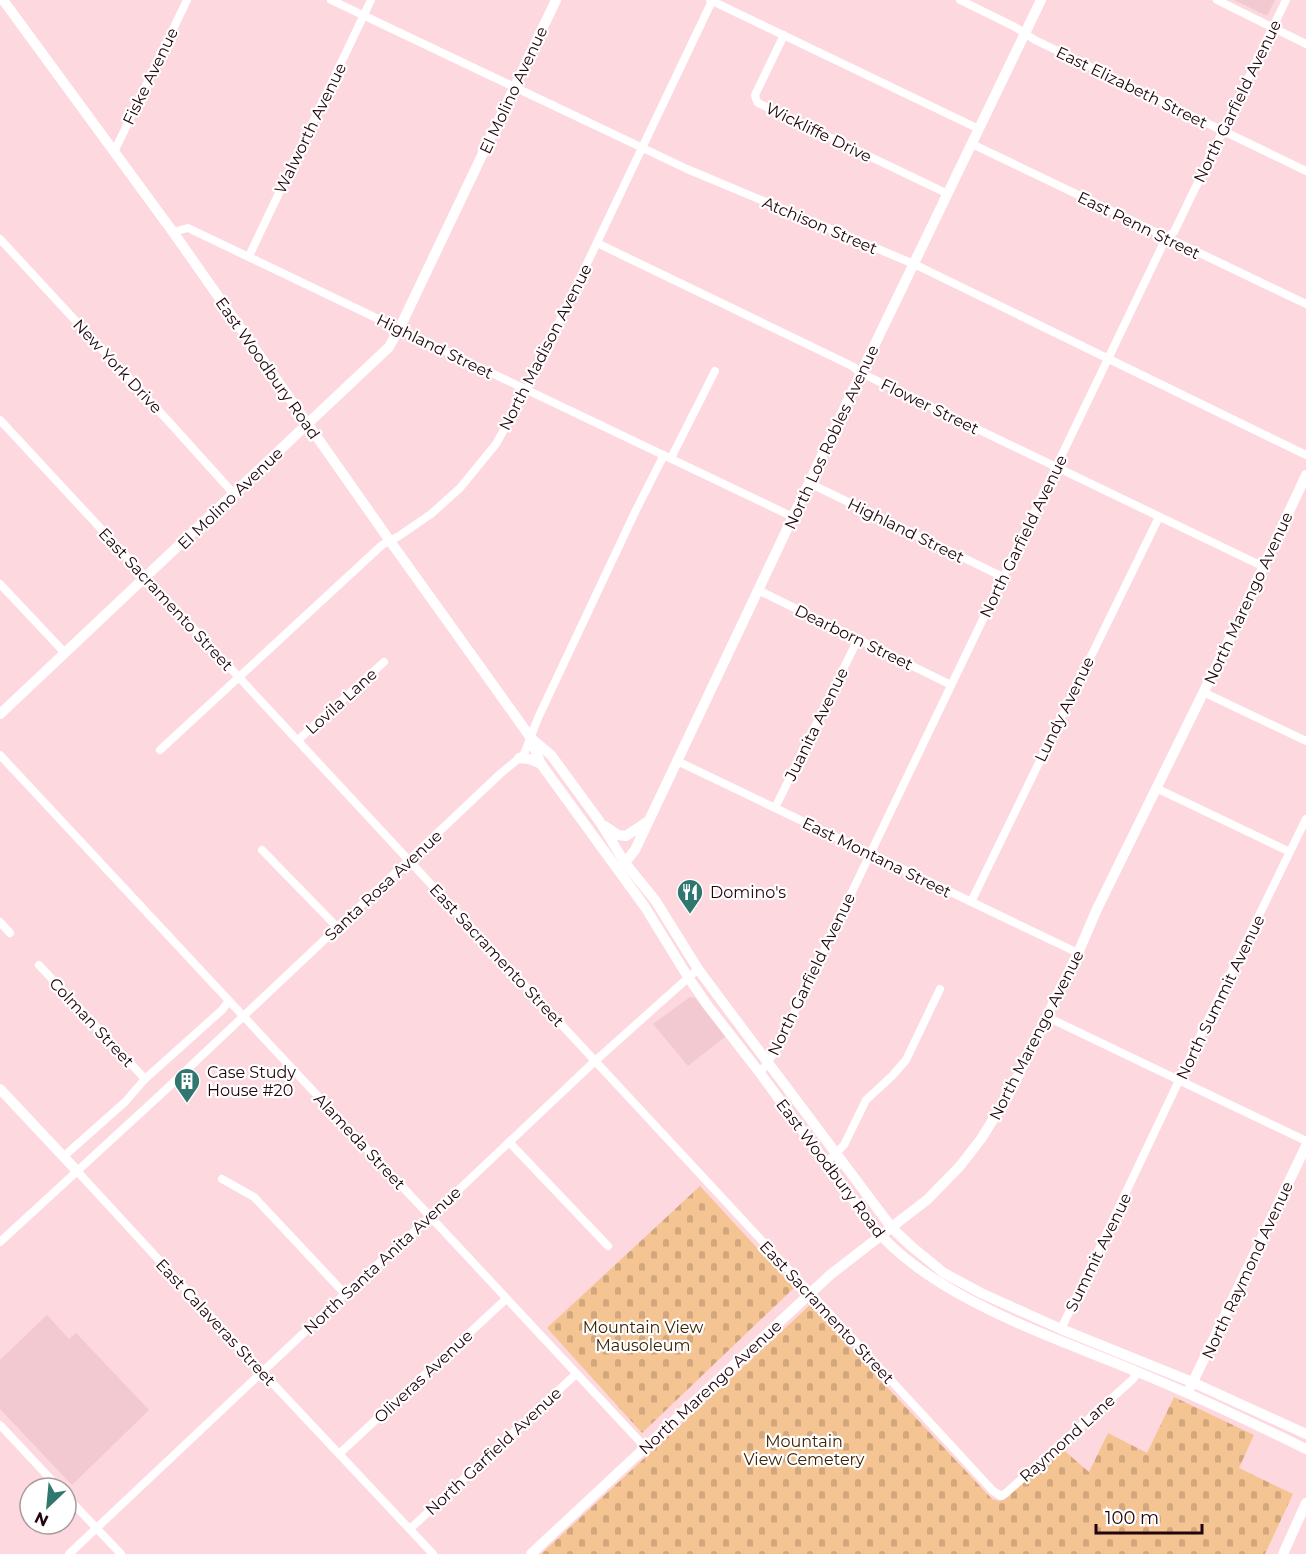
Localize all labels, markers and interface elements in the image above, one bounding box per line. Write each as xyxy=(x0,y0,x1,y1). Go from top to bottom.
street label: North Garfield Avenue xyxy=(1190,17,1285,186)
street label: El Molino Avenue xyxy=(476,23,551,157)
street label: Fiske Avenue xyxy=(119,25,182,128)
street label: East Elizabeth Street xyxy=(1053,43,1211,133)
street label: Walworth Avenue xyxy=(271,60,350,197)
street label: Wickliffe Drive xyxy=(763,99,875,166)
street label: East Penn Street xyxy=(1075,188,1203,264)
street label: Atchison Street xyxy=(760,193,881,258)
street label: North Madison Avenue xyxy=(495,261,596,434)
street label: East Woodbury Road xyxy=(211,294,324,443)
street label: Highland Street xyxy=(374,310,496,383)
street label: New York Drive xyxy=(69,315,166,417)
street label: North Los Robles Avenue xyxy=(780,342,883,532)
street label: Flower Street xyxy=(878,375,982,439)
street label: El Molino Avenue xyxy=(174,443,287,553)
street label: North Garfield Avenue xyxy=(976,452,1071,621)
street label: Highland Street xyxy=(845,494,967,567)
street label: North Marengo Avenue xyxy=(1200,509,1297,688)
street label: East Sacramento Street xyxy=(94,524,237,675)
street label: Dearborn Street xyxy=(792,601,916,674)
street label: Lundy Avenue xyxy=(1031,653,1098,765)
street label: Lovila Lane xyxy=(302,664,381,738)
street label: Juanita Avenue xyxy=(780,665,852,785)
street label: East Montana Street xyxy=(799,813,955,902)
street label: Santa Rosa Avenue xyxy=(321,826,446,945)
restaurant icon: Domino's xyxy=(675,877,705,915)
street label: East Sacramento Street xyxy=(425,880,568,1031)
place label: Domino's xyxy=(710,883,786,902)
street label: North Garfield Avenue xyxy=(764,890,859,1059)
street label: North Summit Avenue xyxy=(1172,912,1269,1083)
street label: North Marengo Avenue xyxy=(985,947,1088,1123)
street label: Colman Street xyxy=(45,974,138,1071)
place label: Case Study House #20 xyxy=(207,1063,296,1100)
building icon: Case Study House #20 xyxy=(172,1066,202,1104)
street label: Alameda Street xyxy=(310,1089,409,1194)
street label: East Woodbury Road xyxy=(772,1095,889,1241)
street label: North Raymond Avenue xyxy=(1198,1178,1297,1362)
street label: North Santa Anita Avenue xyxy=(300,1183,465,1338)
street label: Summit Avenue xyxy=(1061,1190,1135,1315)
street label: East Sacramento Street xyxy=(755,1237,898,1388)
street label: East Calaveras Street xyxy=(152,1255,280,1390)
street label: North Marengo Avenue xyxy=(635,1316,786,1458)
park label: Mountain View Mausoleum xyxy=(583,1318,703,1355)
street label: Oliveras Avenue xyxy=(370,1326,477,1427)
street label: North Garfield Avenue xyxy=(421,1383,565,1519)
street label: Raymond Lane xyxy=(1016,1391,1119,1486)
park label: Mountain View Cemetery xyxy=(743,1432,865,1469)
north arrow xyxy=(18,1476,78,1536)
scale bar xyxy=(1096,1497,1202,1535)
text: 100 m xyxy=(1105,1507,1159,1529)
text: N xyxy=(32,1508,52,1530)

